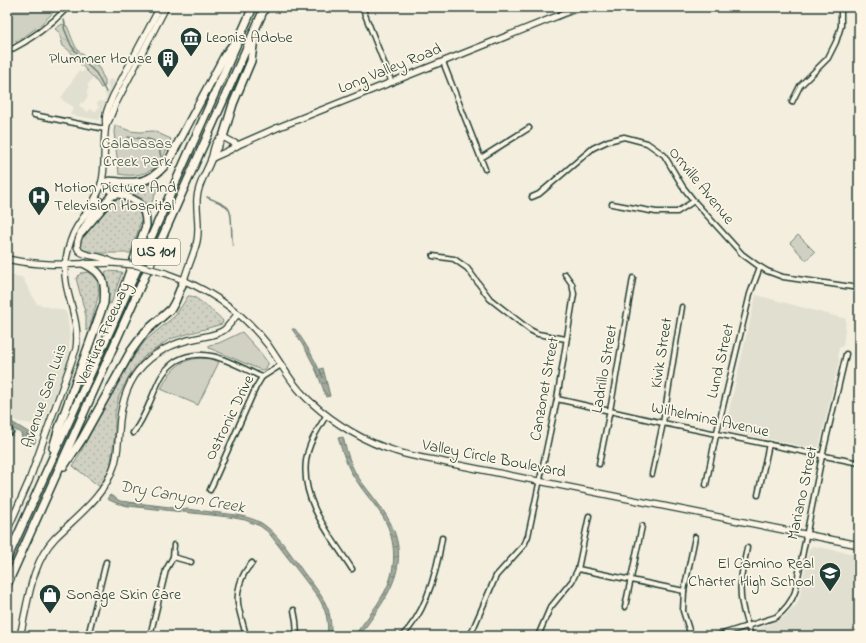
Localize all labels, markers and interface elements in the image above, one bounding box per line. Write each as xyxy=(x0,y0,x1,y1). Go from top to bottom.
museum icon: Leonis Adobe xyxy=(178,25,204,58)
place label: Leonis Adobe xyxy=(206,26,293,50)
street label: Long Valley Road xyxy=(335,37,445,101)
building icon: Plummer House xyxy=(155,46,181,79)
place label: Plummer House xyxy=(49,47,153,71)
park label: Calabasas Creek Park xyxy=(102,132,172,174)
street label: Orrville Avenue xyxy=(662,142,740,231)
place label: Motion Picture And Television Hospital xyxy=(54,176,176,218)
hospital icon: Motion Picture And Television Hospital xyxy=(26,184,52,217)
road number: US 101 xyxy=(132,239,180,265)
street label: Ventura Freeway xyxy=(70,278,138,391)
street label: Kivik Street xyxy=(645,315,680,390)
street label: Lund Street xyxy=(701,321,741,401)
street label: Ladrillo Street xyxy=(585,322,625,415)
street label: Canzonet Street xyxy=(524,335,566,443)
street label: Avenue San Luis xyxy=(16,341,74,451)
street label: Ostronic Drive xyxy=(199,370,261,465)
street label: Wilhelmina Avenue xyxy=(649,396,772,444)
street label: Valley Circle Boulevard xyxy=(419,433,568,485)
street label: Mariano Street xyxy=(781,443,825,542)
water label: Dry Canyon Creek xyxy=(117,474,248,522)
place label: El Camino Real Charter High School xyxy=(688,552,814,594)
school or university icon: El Camino Real Charter High School xyxy=(817,560,843,593)
shop icon: Sonage Skin Care xyxy=(37,582,63,615)
place label: Sonage Skin Care xyxy=(66,583,182,607)

